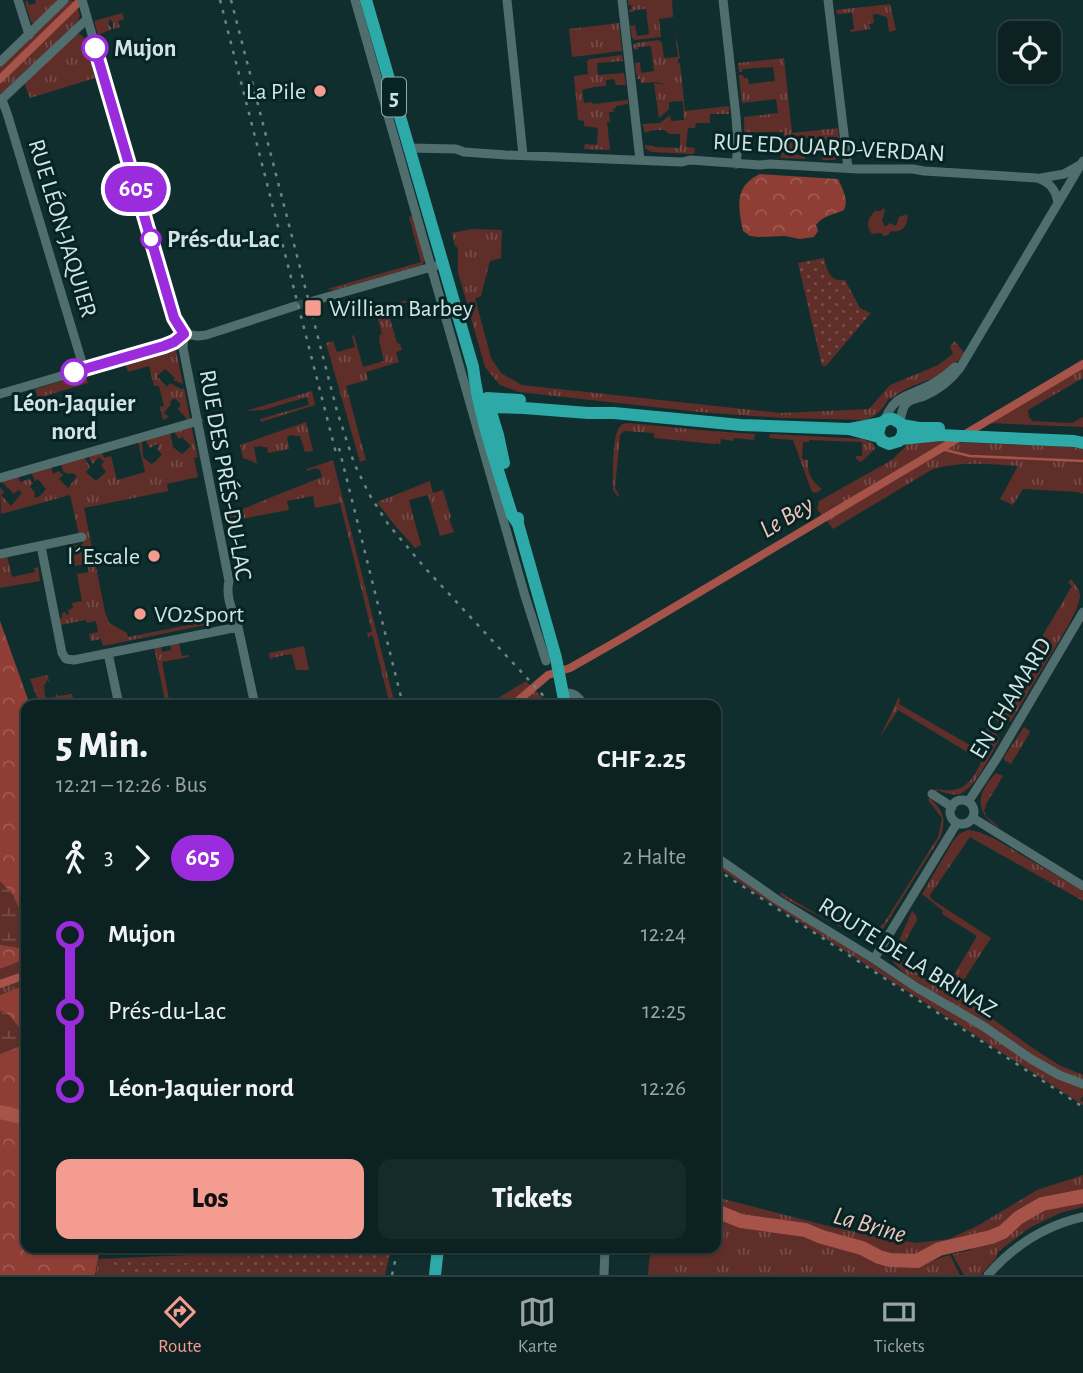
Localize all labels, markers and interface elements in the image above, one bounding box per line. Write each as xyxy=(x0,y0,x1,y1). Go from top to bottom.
map controls xyxy=(998,21,1061,84)
button: locate xyxy=(998,21,1061,84)
marker: Mujon xyxy=(82,35,108,61)
place label: Mujon xyxy=(114,37,177,61)
road number: 5 xyxy=(382,78,406,116)
place label: La Pile xyxy=(246,80,306,104)
marker: La Pile xyxy=(312,83,328,99)
street label: RUE EDOUARD-VERDAN xyxy=(712,130,946,166)
street label: RUE LÉON-JAQUIER xyxy=(24,136,102,320)
line badge: 605 xyxy=(96,166,176,212)
text: 605 xyxy=(119,177,153,201)
place label: Prés-du-Lac xyxy=(167,228,279,252)
marker: Prés-du-Lac xyxy=(141,229,161,249)
place label: William Barbey xyxy=(329,297,473,321)
marker: William Barbey xyxy=(303,298,323,318)
marker: Léon-Jaquier nord xyxy=(61,359,87,385)
street label: RUE DES PRÉS-DU-LAC xyxy=(195,368,257,582)
place label: Léon-Jaquier nord xyxy=(13,392,136,444)
water label: Le Bey xyxy=(755,491,818,543)
place label: l´Escale xyxy=(67,545,140,569)
marker: l´Escale xyxy=(146,548,162,564)
place label: VO2Sport xyxy=(154,603,244,627)
marker: VO2Sport xyxy=(132,606,148,622)
street label: EN CHAMARD xyxy=(965,634,1056,763)
text: 5 Min. xyxy=(56,727,148,765)
text: CHF 2.25 xyxy=(597,746,686,772)
text: 12:21 – 12:26 · Bus xyxy=(56,774,207,797)
icon: walk xyxy=(56,839,94,877)
icon: forward xyxy=(123,839,161,877)
text: 3 xyxy=(104,846,113,869)
text: 605 xyxy=(185,846,220,870)
text: 2 Halte xyxy=(623,846,686,869)
street label: ROUTE DE LA BRINAZ xyxy=(814,893,1001,1022)
text: Mujon xyxy=(108,921,176,947)
text: 12:24 xyxy=(641,923,686,946)
text: Prés-du-Lac xyxy=(108,998,226,1024)
text: 12:25 xyxy=(642,1000,686,1023)
text: Léon-Jaquier nord xyxy=(108,1075,294,1101)
text: 12:26 xyxy=(641,1077,686,1100)
button: Los xyxy=(56,1159,364,1239)
button: Tickets xyxy=(378,1159,686,1239)
water label: La Brine xyxy=(830,1202,909,1248)
tab: Route xyxy=(158,1293,202,1358)
tab: Karte xyxy=(518,1293,557,1358)
tab: Tickets xyxy=(873,1293,925,1358)

